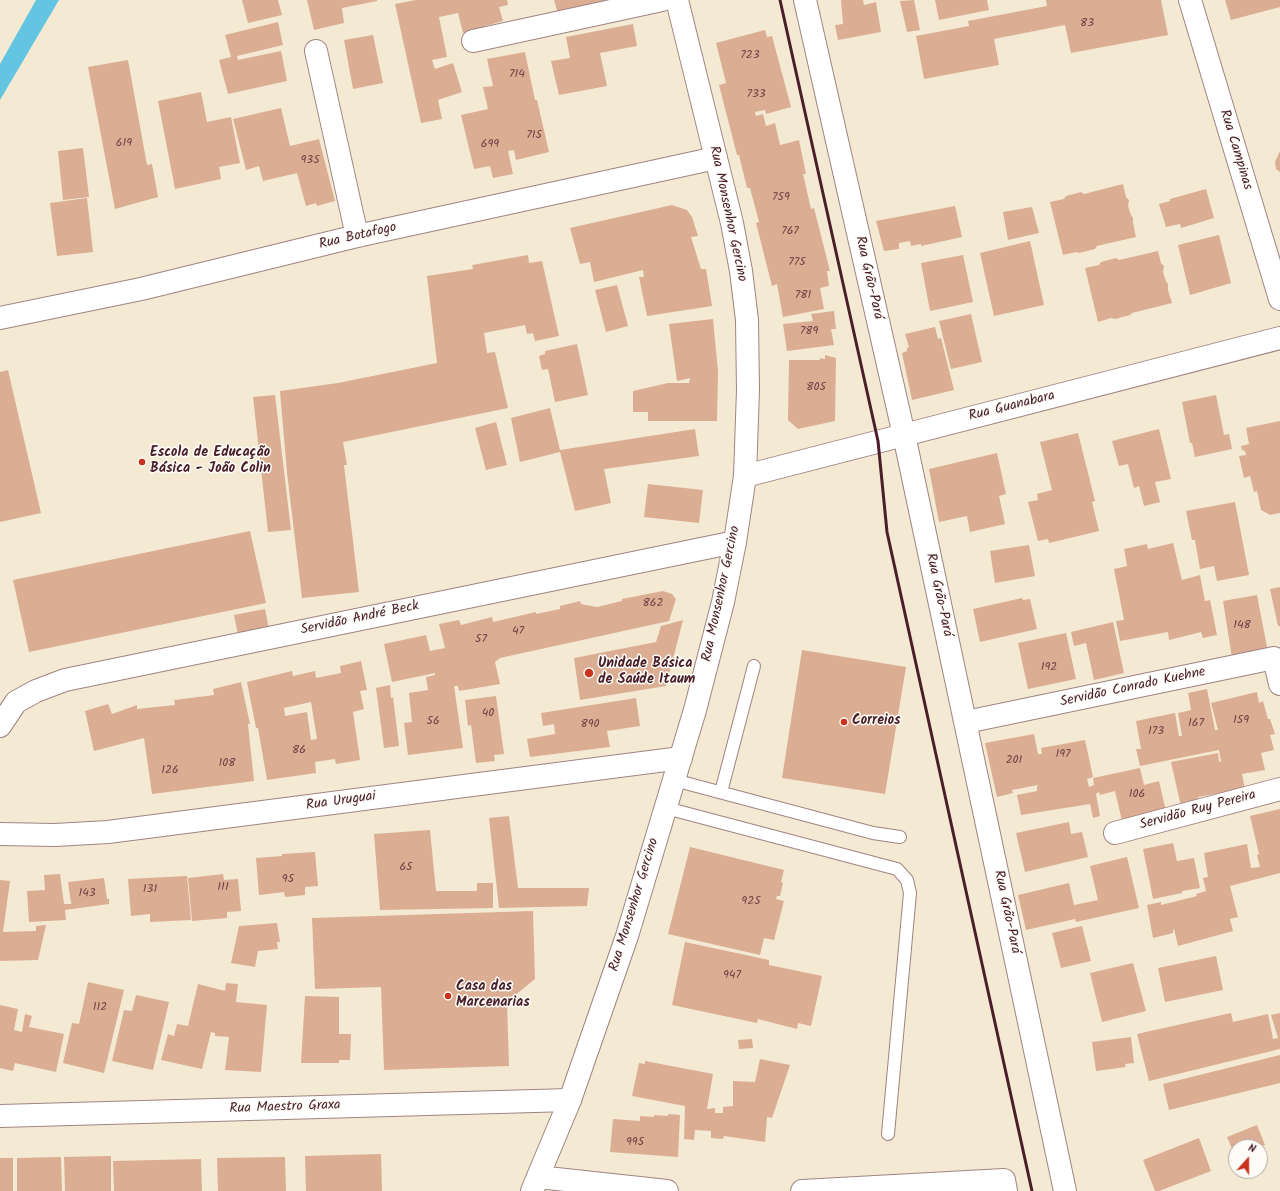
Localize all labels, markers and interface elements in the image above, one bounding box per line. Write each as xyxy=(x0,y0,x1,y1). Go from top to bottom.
house number: 83 xyxy=(1080,17,1094,31)
house number: 723 xyxy=(740,49,760,63)
house number: 714 xyxy=(509,68,525,82)
house number: 733 xyxy=(746,88,766,102)
street label: Rua Campinas xyxy=(1215,108,1255,192)
house number: 715 xyxy=(526,129,542,143)
house number: 619 xyxy=(116,137,132,151)
house number: 699 xyxy=(481,138,499,152)
street label: Rua Monsenhor Gercino xyxy=(704,144,750,284)
house number: 935 xyxy=(300,154,320,168)
house number: 759 xyxy=(772,191,790,205)
street label: Rua Botafogo xyxy=(318,220,398,254)
house number: 767 xyxy=(781,225,799,239)
street label: Rua Grão-Pará xyxy=(850,235,886,321)
house number: 775 xyxy=(788,256,806,270)
house number: 781 xyxy=(795,289,811,303)
house number: 789 xyxy=(800,325,818,339)
house number: 805 xyxy=(806,381,826,395)
street label: Rua Guanabara xyxy=(967,388,1057,426)
place label: Escola de Educação Básica - João Colin xyxy=(150,446,271,478)
marker: Escola de Educação Básica - João Colin xyxy=(137,457,147,467)
street label: Rua Monsenhor Gercino xyxy=(699,524,745,664)
street label: Rua Grão-Pará xyxy=(921,552,955,638)
house number: 862 xyxy=(643,597,663,611)
street label: Servidão André Beck xyxy=(299,598,421,640)
house number: 148 xyxy=(1233,619,1251,633)
house number: 47 xyxy=(512,625,524,639)
house number: 57 xyxy=(475,633,487,647)
place label: Unidade Básica de Saúde Itaum xyxy=(598,657,695,690)
house number: 192 xyxy=(1041,661,1057,675)
street label: Servidão Conrado Kuehne xyxy=(1059,664,1207,712)
marker: Unidade Básica de Saúde Itaum xyxy=(583,667,595,679)
house number: 40 xyxy=(482,707,494,721)
place label: Correios xyxy=(852,714,901,730)
house number: 159 xyxy=(1233,714,1249,728)
house number: 56 xyxy=(426,715,440,729)
marker: Correios xyxy=(839,717,849,727)
house number: 167 xyxy=(1188,717,1204,731)
house number: 890 xyxy=(580,718,600,732)
house number: 173 xyxy=(1148,725,1164,739)
house number: 86 xyxy=(292,744,306,758)
house number: 197 xyxy=(1055,748,1071,762)
house number: 201 xyxy=(1006,754,1022,768)
house number: 108 xyxy=(219,757,235,771)
house number: 126 xyxy=(161,764,179,778)
street label: Servidão Ruy Pereira xyxy=(1138,787,1258,835)
house number: 106 xyxy=(1129,788,1145,802)
street label: Rua Uruguai xyxy=(305,789,377,815)
street label: Rua Monsenhor Gercino xyxy=(607,836,663,974)
house number: 65 xyxy=(399,861,413,875)
street label: Rua Grão-Pará xyxy=(989,869,1023,955)
house number: 95 xyxy=(282,873,294,887)
house number: 111 xyxy=(217,881,229,895)
house number: 131 xyxy=(143,883,157,897)
house number: 143 xyxy=(78,887,96,901)
house number: 925 xyxy=(741,895,761,909)
house number: 947 xyxy=(723,969,741,983)
place label: Casa das Marcenarias xyxy=(456,980,530,1012)
marker: Casa das Marcenarias xyxy=(443,991,453,1001)
house number: 112 xyxy=(93,1001,107,1015)
street label: Rua Maestro Graxa xyxy=(229,1098,341,1118)
house number: 995 xyxy=(626,1136,644,1150)
north arrow xyxy=(1228,1139,1268,1179)
text: N xyxy=(1245,1139,1258,1158)

